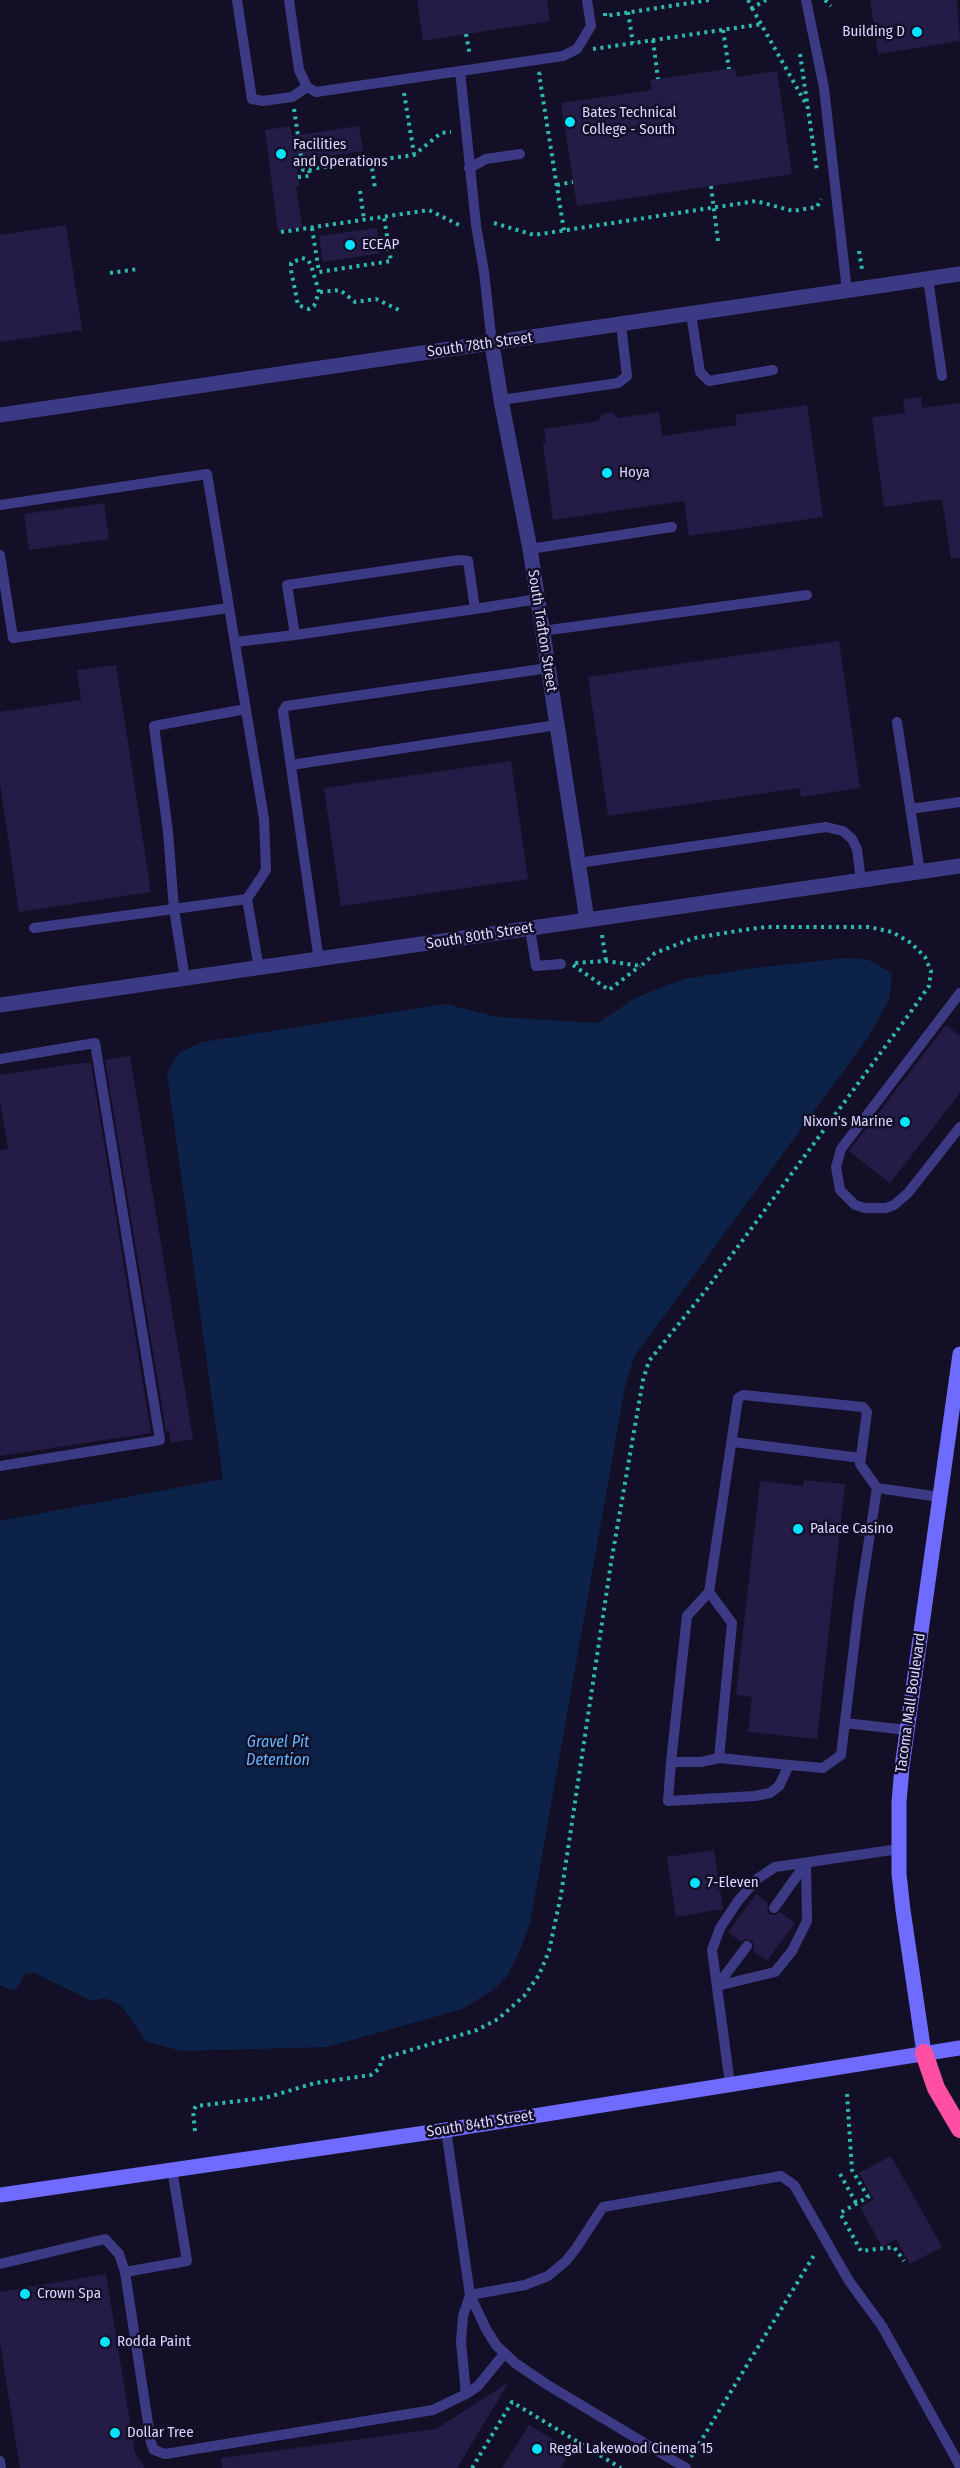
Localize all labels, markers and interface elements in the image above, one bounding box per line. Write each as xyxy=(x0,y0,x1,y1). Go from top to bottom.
place label: Building D xyxy=(842,23,905,41)
marker: Building D xyxy=(910,25,924,39)
place label: Bates Technical College - South xyxy=(582,104,677,139)
marker: Bates Technical College - South xyxy=(563,115,577,129)
place label: Facilities and Operations xyxy=(293,136,388,171)
marker: Facilities and Operations xyxy=(274,147,288,161)
place label: ECEAP xyxy=(362,236,399,254)
marker: ECEAP xyxy=(343,238,357,252)
street label: South 78th Street xyxy=(426,329,534,361)
place label: Hoya xyxy=(619,464,650,482)
marker: Hoya xyxy=(600,466,614,480)
street label: South Trafton Street xyxy=(523,569,561,693)
street label: South 80th Street xyxy=(425,919,535,953)
place label: Nixon's Marine xyxy=(803,1113,893,1131)
marker: Nixon's Marine xyxy=(898,1115,912,1129)
place label: Palace Casino xyxy=(810,1520,893,1538)
marker: Palace Casino xyxy=(791,1522,805,1536)
street label: Tacoma Mall Boulevard xyxy=(892,1632,930,1774)
water label: Gravel Pit Detention xyxy=(246,1733,310,1771)
place label: 7-Eleven xyxy=(707,1874,759,1892)
marker: 7-Eleven xyxy=(688,1876,702,1890)
street label: South 84th Street xyxy=(426,2107,534,2141)
place label: Crown Spa xyxy=(37,2285,101,2303)
marker: Crown Spa xyxy=(18,2287,32,2301)
place label: Rodda Paint xyxy=(117,2333,191,2351)
marker: Rodda Paint xyxy=(98,2335,112,2349)
place label: Dollar Tree xyxy=(127,2424,194,2442)
marker: Dollar Tree xyxy=(108,2426,122,2440)
place label: Regal Lakewood Cinema 15 xyxy=(549,2440,713,2458)
marker: Regal Lakewood Cinema 15 xyxy=(530,2442,544,2456)

